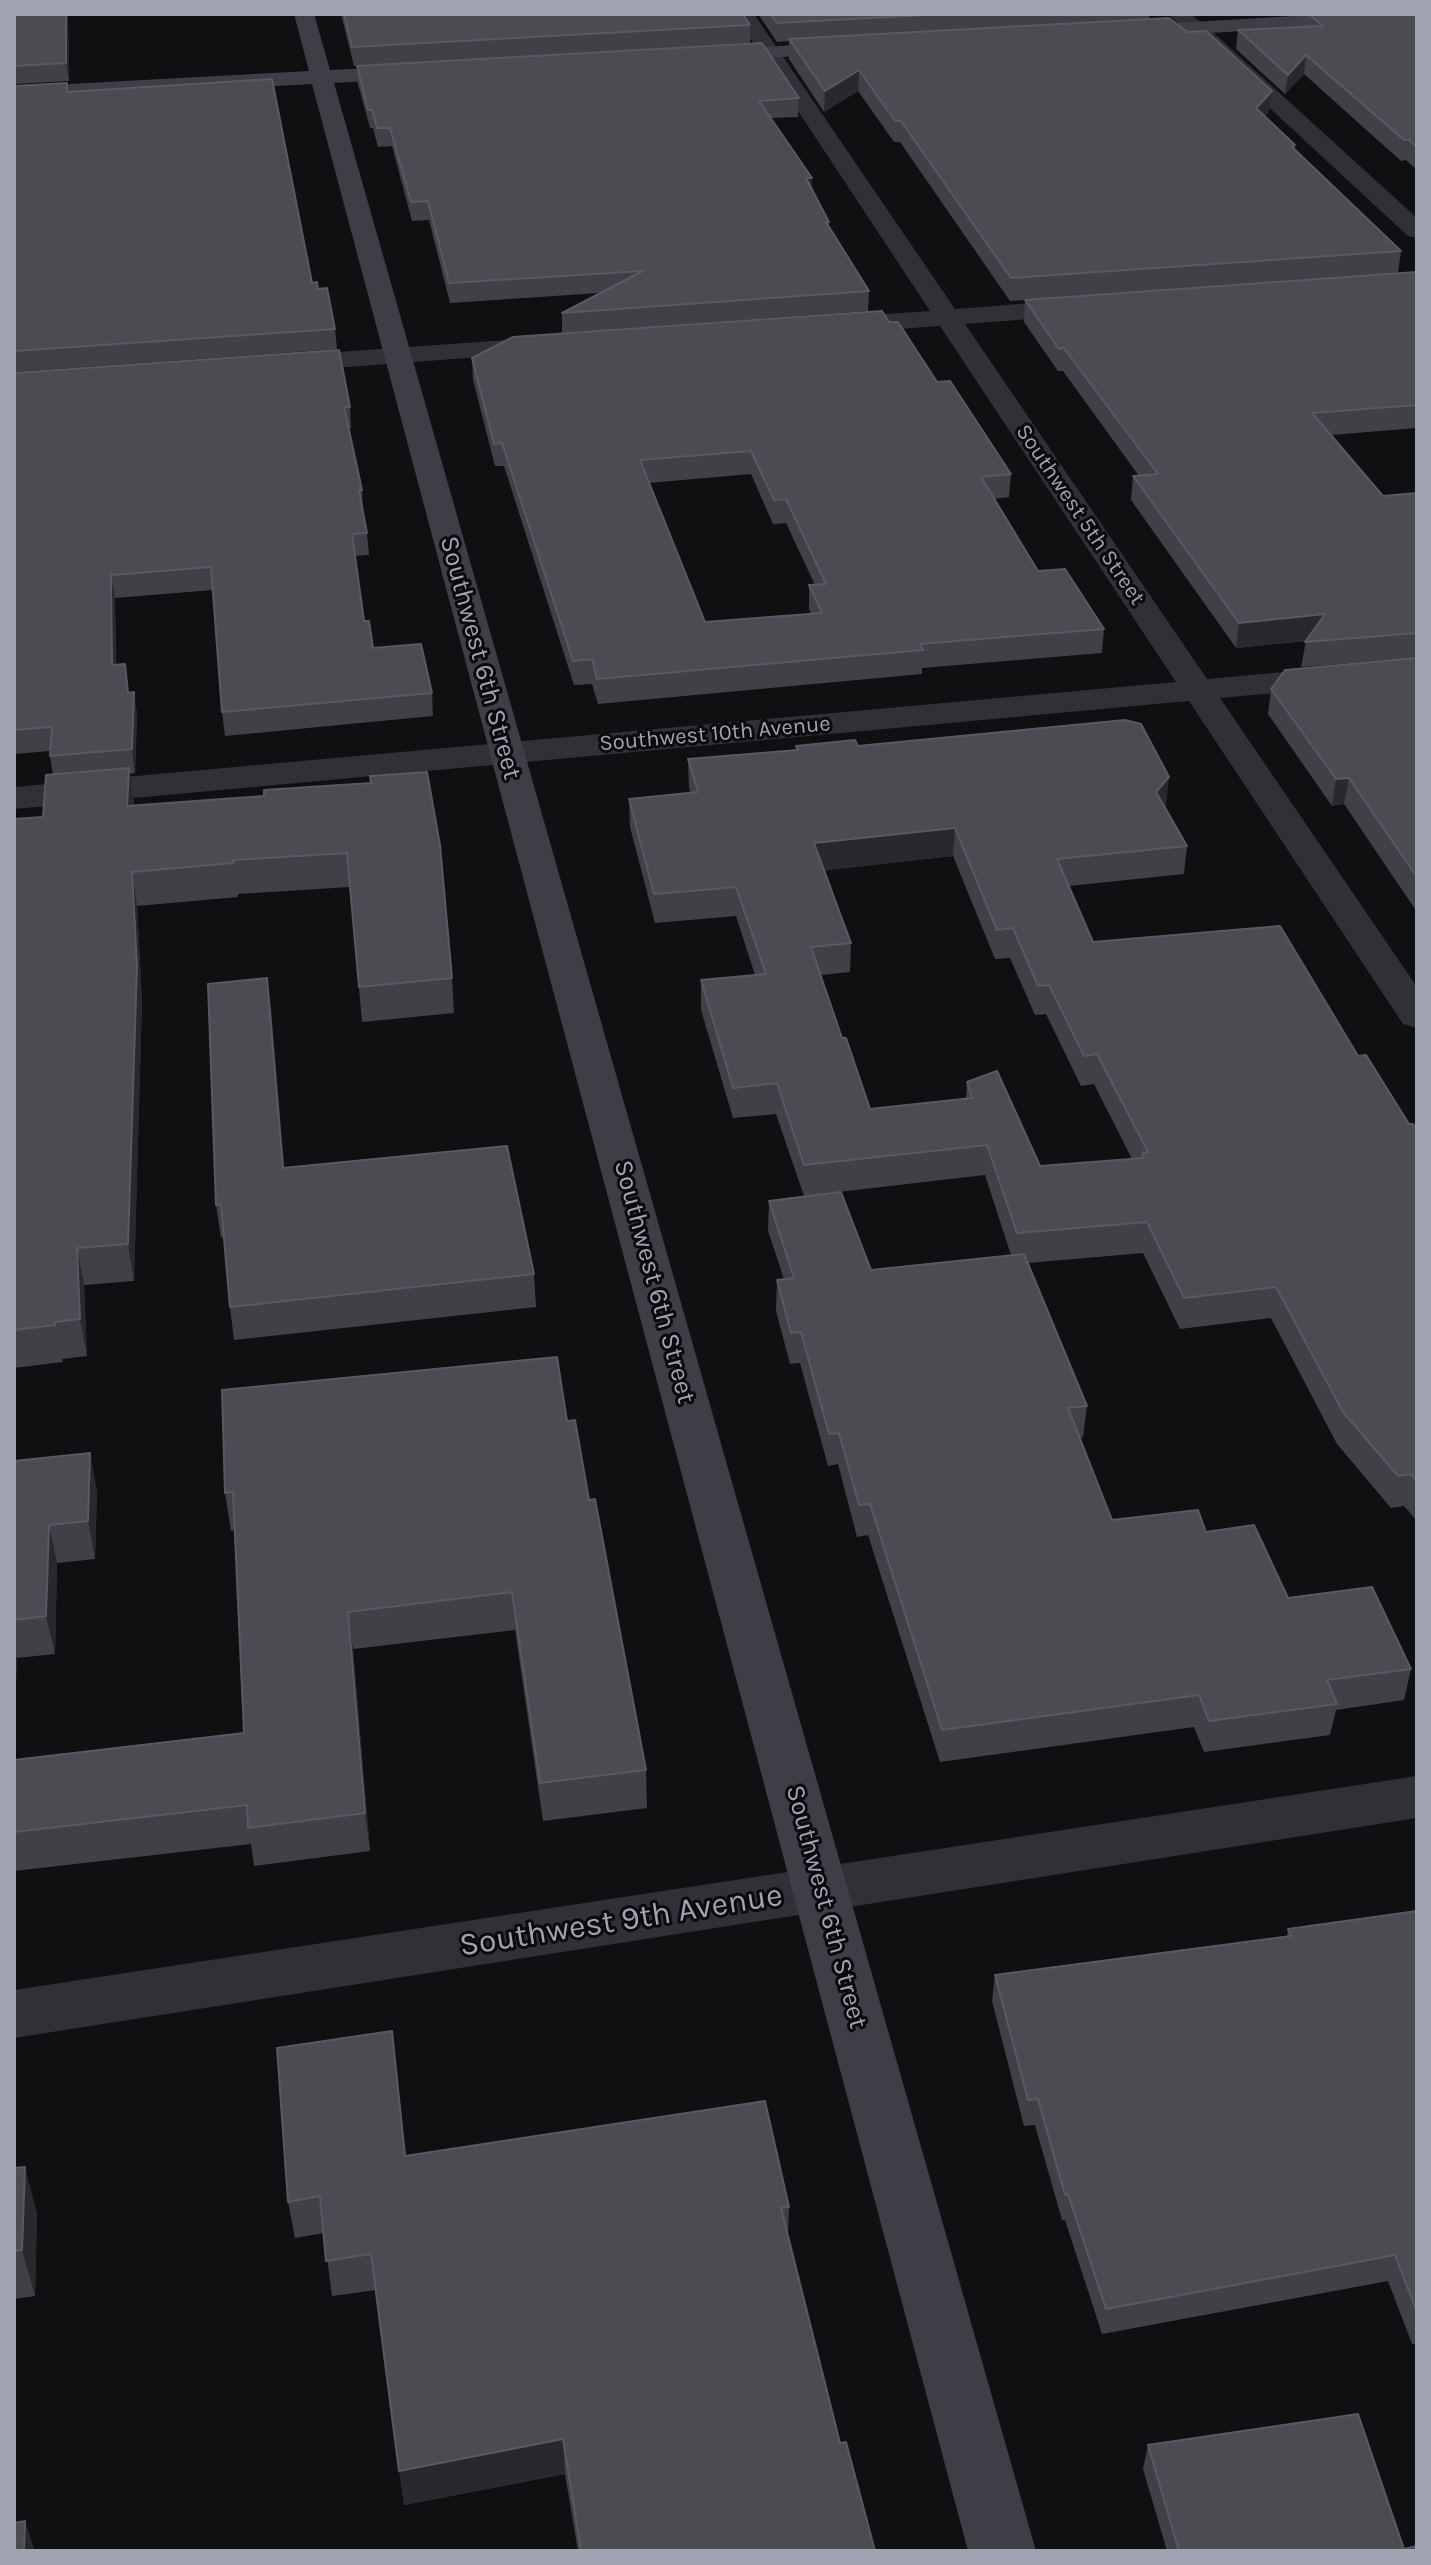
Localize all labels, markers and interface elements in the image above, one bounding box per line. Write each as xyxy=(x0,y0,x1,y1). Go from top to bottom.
street label: Southwest 5th Street xyxy=(1010,420,1150,610)
street label: Southwest 6th Street xyxy=(432,533,528,783)
street label: Southwest 10th Avenue xyxy=(598,711,832,757)
street label: Southwest 6th Street xyxy=(606,1157,702,1407)
street label: Southwest 6th Street xyxy=(778,1782,874,2032)
street label: Southwest 9th Avenue xyxy=(457,1877,785,1965)

